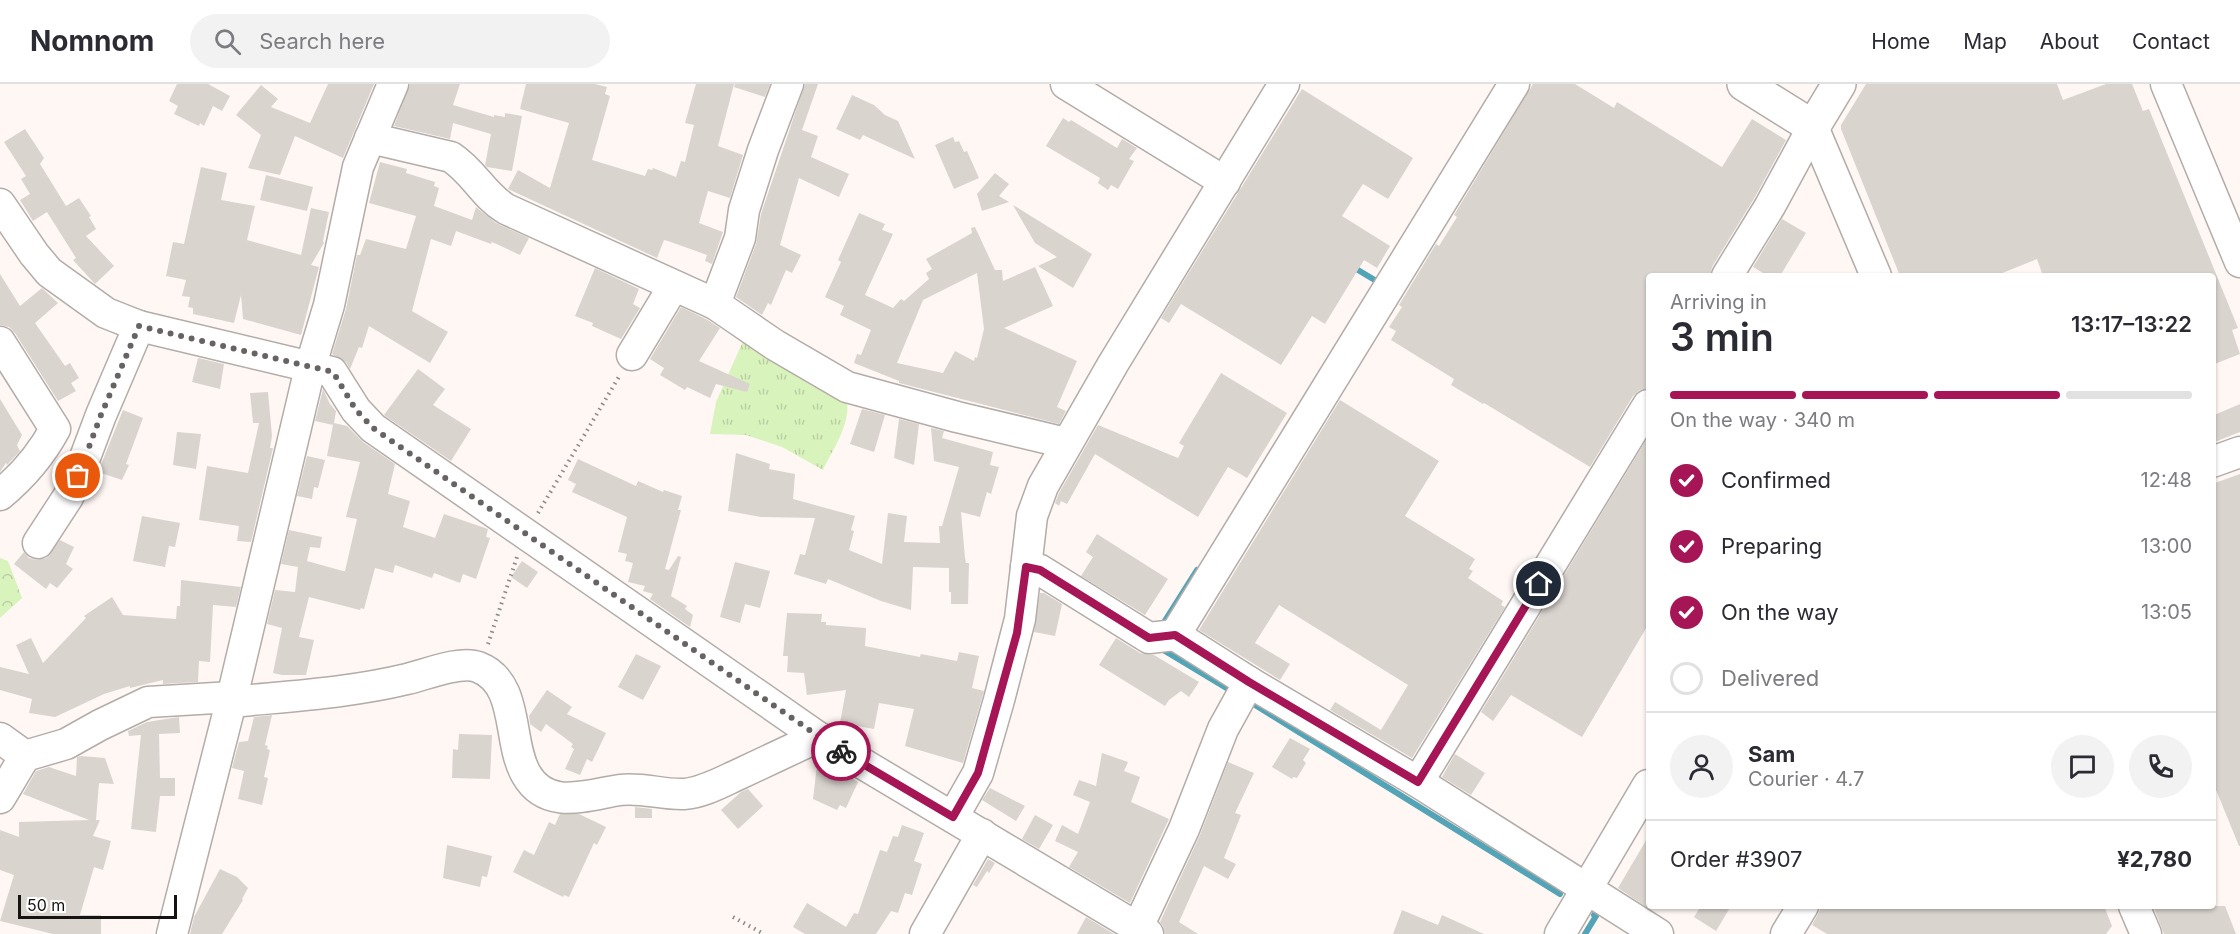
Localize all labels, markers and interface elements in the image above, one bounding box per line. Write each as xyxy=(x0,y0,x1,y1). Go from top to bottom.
search box xyxy=(190,14,610,68)
text: Nomnom xyxy=(30,24,154,58)
icon: search xyxy=(211,25,244,58)
text: Search here xyxy=(259,28,385,54)
text: Home xyxy=(1871,29,1930,54)
text: Map xyxy=(1963,29,2007,54)
text: About xyxy=(2040,29,2099,54)
text: Contact xyxy=(2132,29,2210,54)
text: Arriving in xyxy=(1670,290,1767,314)
text: 13:17–13:22 xyxy=(2071,311,2192,337)
text: 3 min xyxy=(1670,313,1774,360)
text: On the way · 340 m xyxy=(1670,408,1855,432)
pin xyxy=(52,450,103,501)
icon: bag xyxy=(61,459,94,492)
icon: check xyxy=(1670,464,1703,497)
text: Confirmed xyxy=(1721,467,1831,493)
text: 12:48 xyxy=(2141,468,2192,492)
icon: check xyxy=(1670,530,1703,563)
text: Preparing xyxy=(1721,533,1822,559)
text: 13:00 xyxy=(2141,534,2192,558)
pin xyxy=(1513,558,1564,609)
icon: home xyxy=(1522,567,1555,600)
icon: check xyxy=(1670,596,1703,629)
text: On the way xyxy=(1721,599,1839,625)
text: 13:05 xyxy=(2141,600,2192,624)
text: Delivered xyxy=(1721,665,1819,691)
courier xyxy=(811,721,871,781)
icon: bike xyxy=(825,735,858,768)
button: person xyxy=(1670,735,1733,798)
button: chat xyxy=(2051,735,2114,798)
button: phone xyxy=(2129,735,2192,798)
text: Sam xyxy=(1748,741,1795,767)
text: Courier · 4.7 xyxy=(1748,767,1864,791)
text: Order #3907 xyxy=(1670,846,1803,872)
text: ¥2,780 xyxy=(2117,846,2192,872)
scale bar xyxy=(18,892,177,920)
text: 50 m xyxy=(27,895,65,915)

